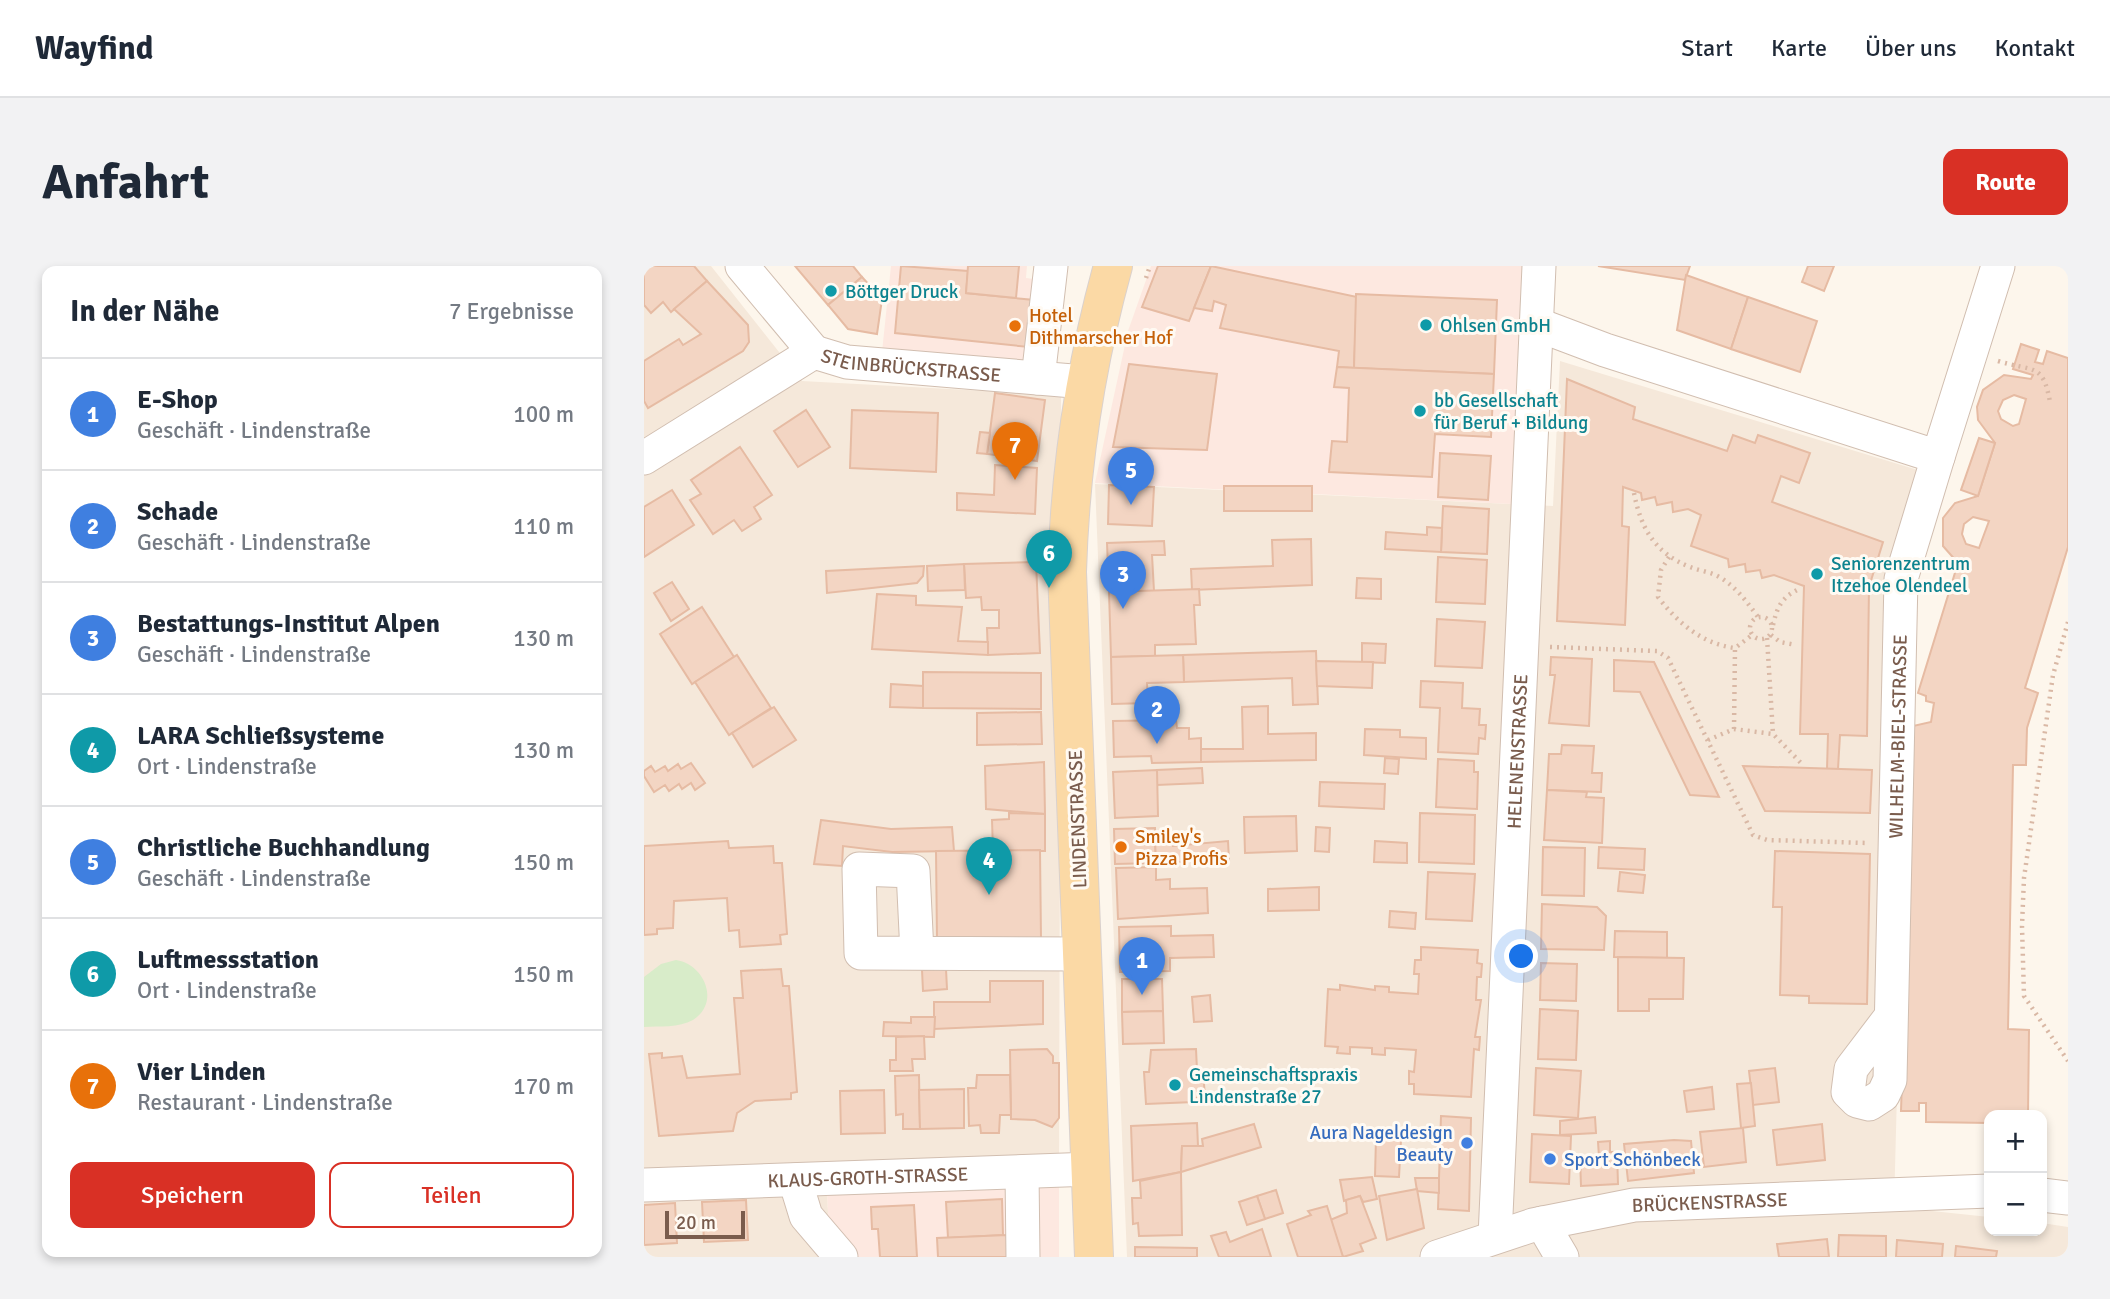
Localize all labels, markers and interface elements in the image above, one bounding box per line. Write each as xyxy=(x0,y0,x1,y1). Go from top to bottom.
text: Wayfind xyxy=(35,28,154,69)
text: Start xyxy=(1681,33,1733,63)
text: Karte xyxy=(1771,33,1827,63)
text: Über uns xyxy=(1865,33,1957,63)
text: Kontakt xyxy=(1995,33,2075,63)
button: Route xyxy=(1943,149,2068,215)
text: Anfahrt xyxy=(42,152,209,212)
place label: Böttger Druck xyxy=(845,280,959,304)
marker: Böttger Druck xyxy=(823,283,839,299)
text: In der Nähe xyxy=(70,293,219,330)
text: 7 Ergebnisse xyxy=(449,297,574,326)
place label: Hotel Dithmarscher Hof xyxy=(1029,304,1174,350)
place label: Ohlsen GmbH xyxy=(1440,314,1551,338)
marker: Ohlsen GmbH xyxy=(1418,317,1434,333)
marker: Hotel Dithmarscher Hof xyxy=(1007,318,1023,334)
street label: STEINBRÜCKSTRASSE xyxy=(818,344,1002,388)
text: E-Shop xyxy=(137,384,218,416)
place label: bb Gesellschaft für Beruf + Bildung xyxy=(1434,389,1588,435)
text: 1 xyxy=(87,400,99,429)
text: 100 m xyxy=(513,400,574,429)
marker: bb Gesellschaft für Beruf + Bildung xyxy=(1412,403,1428,419)
text: Geschäft · Lindenstraße xyxy=(137,416,371,445)
pin: 7 xyxy=(992,422,1038,480)
pin: 5 xyxy=(1108,447,1154,505)
text: Schade xyxy=(137,496,218,528)
text: 2 xyxy=(87,512,99,541)
text: 110 m xyxy=(513,512,574,541)
text: Geschäft · Lindenstraße xyxy=(137,528,371,557)
pin: 6 xyxy=(1026,530,1072,588)
pin: 3 xyxy=(1100,551,1146,609)
place label: Seniorenzentrum Itzehoe Olendeel xyxy=(1831,552,1970,598)
marker: Seniorenzentrum Itzehoe Olendeel xyxy=(1809,566,1825,582)
text: Bestattungs-Institut Alpen xyxy=(137,608,440,640)
text: 3 xyxy=(87,624,99,653)
text: 130 m xyxy=(513,624,574,653)
street label: WILHELM-BIEL-STRASSE xyxy=(1884,634,1913,839)
text: Geschäft · Lindenstraße xyxy=(137,640,371,669)
street label: HELENENSTRASSE xyxy=(1503,674,1533,830)
pin: 2 xyxy=(1134,686,1180,744)
text: LARA Schließsysteme xyxy=(137,720,384,752)
text: 4 xyxy=(87,736,99,765)
text: 130 m xyxy=(513,736,574,765)
street label: LINDENSTRASSE xyxy=(1064,749,1092,889)
text: Ort · Lindenstraße xyxy=(137,752,317,781)
place label: Smiley's Pizza Profis xyxy=(1135,825,1228,871)
text: Christliche Buchhandlung xyxy=(137,832,430,864)
pin: 4 xyxy=(966,837,1012,895)
marker: Smiley's Pizza Profis xyxy=(1113,839,1129,855)
text: 5 xyxy=(87,848,99,877)
text: 150 m xyxy=(513,848,574,877)
text: Geschäft · Lindenstraße xyxy=(137,864,371,893)
pin: 1 xyxy=(1119,937,1165,995)
your location xyxy=(1504,939,1538,973)
text: Luftmessstation xyxy=(137,944,319,976)
text: 6 xyxy=(87,960,99,989)
text: 150 m xyxy=(513,960,574,989)
text: Ort · Lindenstraße xyxy=(137,976,317,1005)
text: Vier Linden xyxy=(137,1056,266,1088)
place label: Gemeinschaftspraxis Lindenstraße 27 xyxy=(1189,1063,1358,1109)
text: 7 xyxy=(87,1072,99,1101)
text: 170 m xyxy=(513,1072,574,1101)
marker: Gemeinschaftspraxis Lindenstraße 27 xyxy=(1167,1077,1183,1093)
text: Restaurant · Lindenstraße xyxy=(137,1088,393,1117)
map controls xyxy=(1984,1110,2047,1236)
button: + xyxy=(1984,1110,2047,1173)
place label: Aura Nageldesign Beauty xyxy=(1310,1121,1453,1167)
marker: Aura Nageldesign Beauty xyxy=(1459,1135,1475,1151)
place label: Sport Schönbeck xyxy=(1564,1148,1701,1172)
marker: Sport Schönbeck xyxy=(1542,1151,1558,1167)
button: Speichern xyxy=(70,1162,315,1228)
button: Teilen xyxy=(329,1162,574,1228)
street label: KLAUS-GROTH-STRASSE xyxy=(767,1162,969,1194)
button: − xyxy=(1984,1173,2047,1236)
street label: BRÜCKENSTRASSE xyxy=(1631,1188,1788,1218)
scale bar xyxy=(665,1208,746,1240)
text: 20 m xyxy=(676,1211,716,1235)

